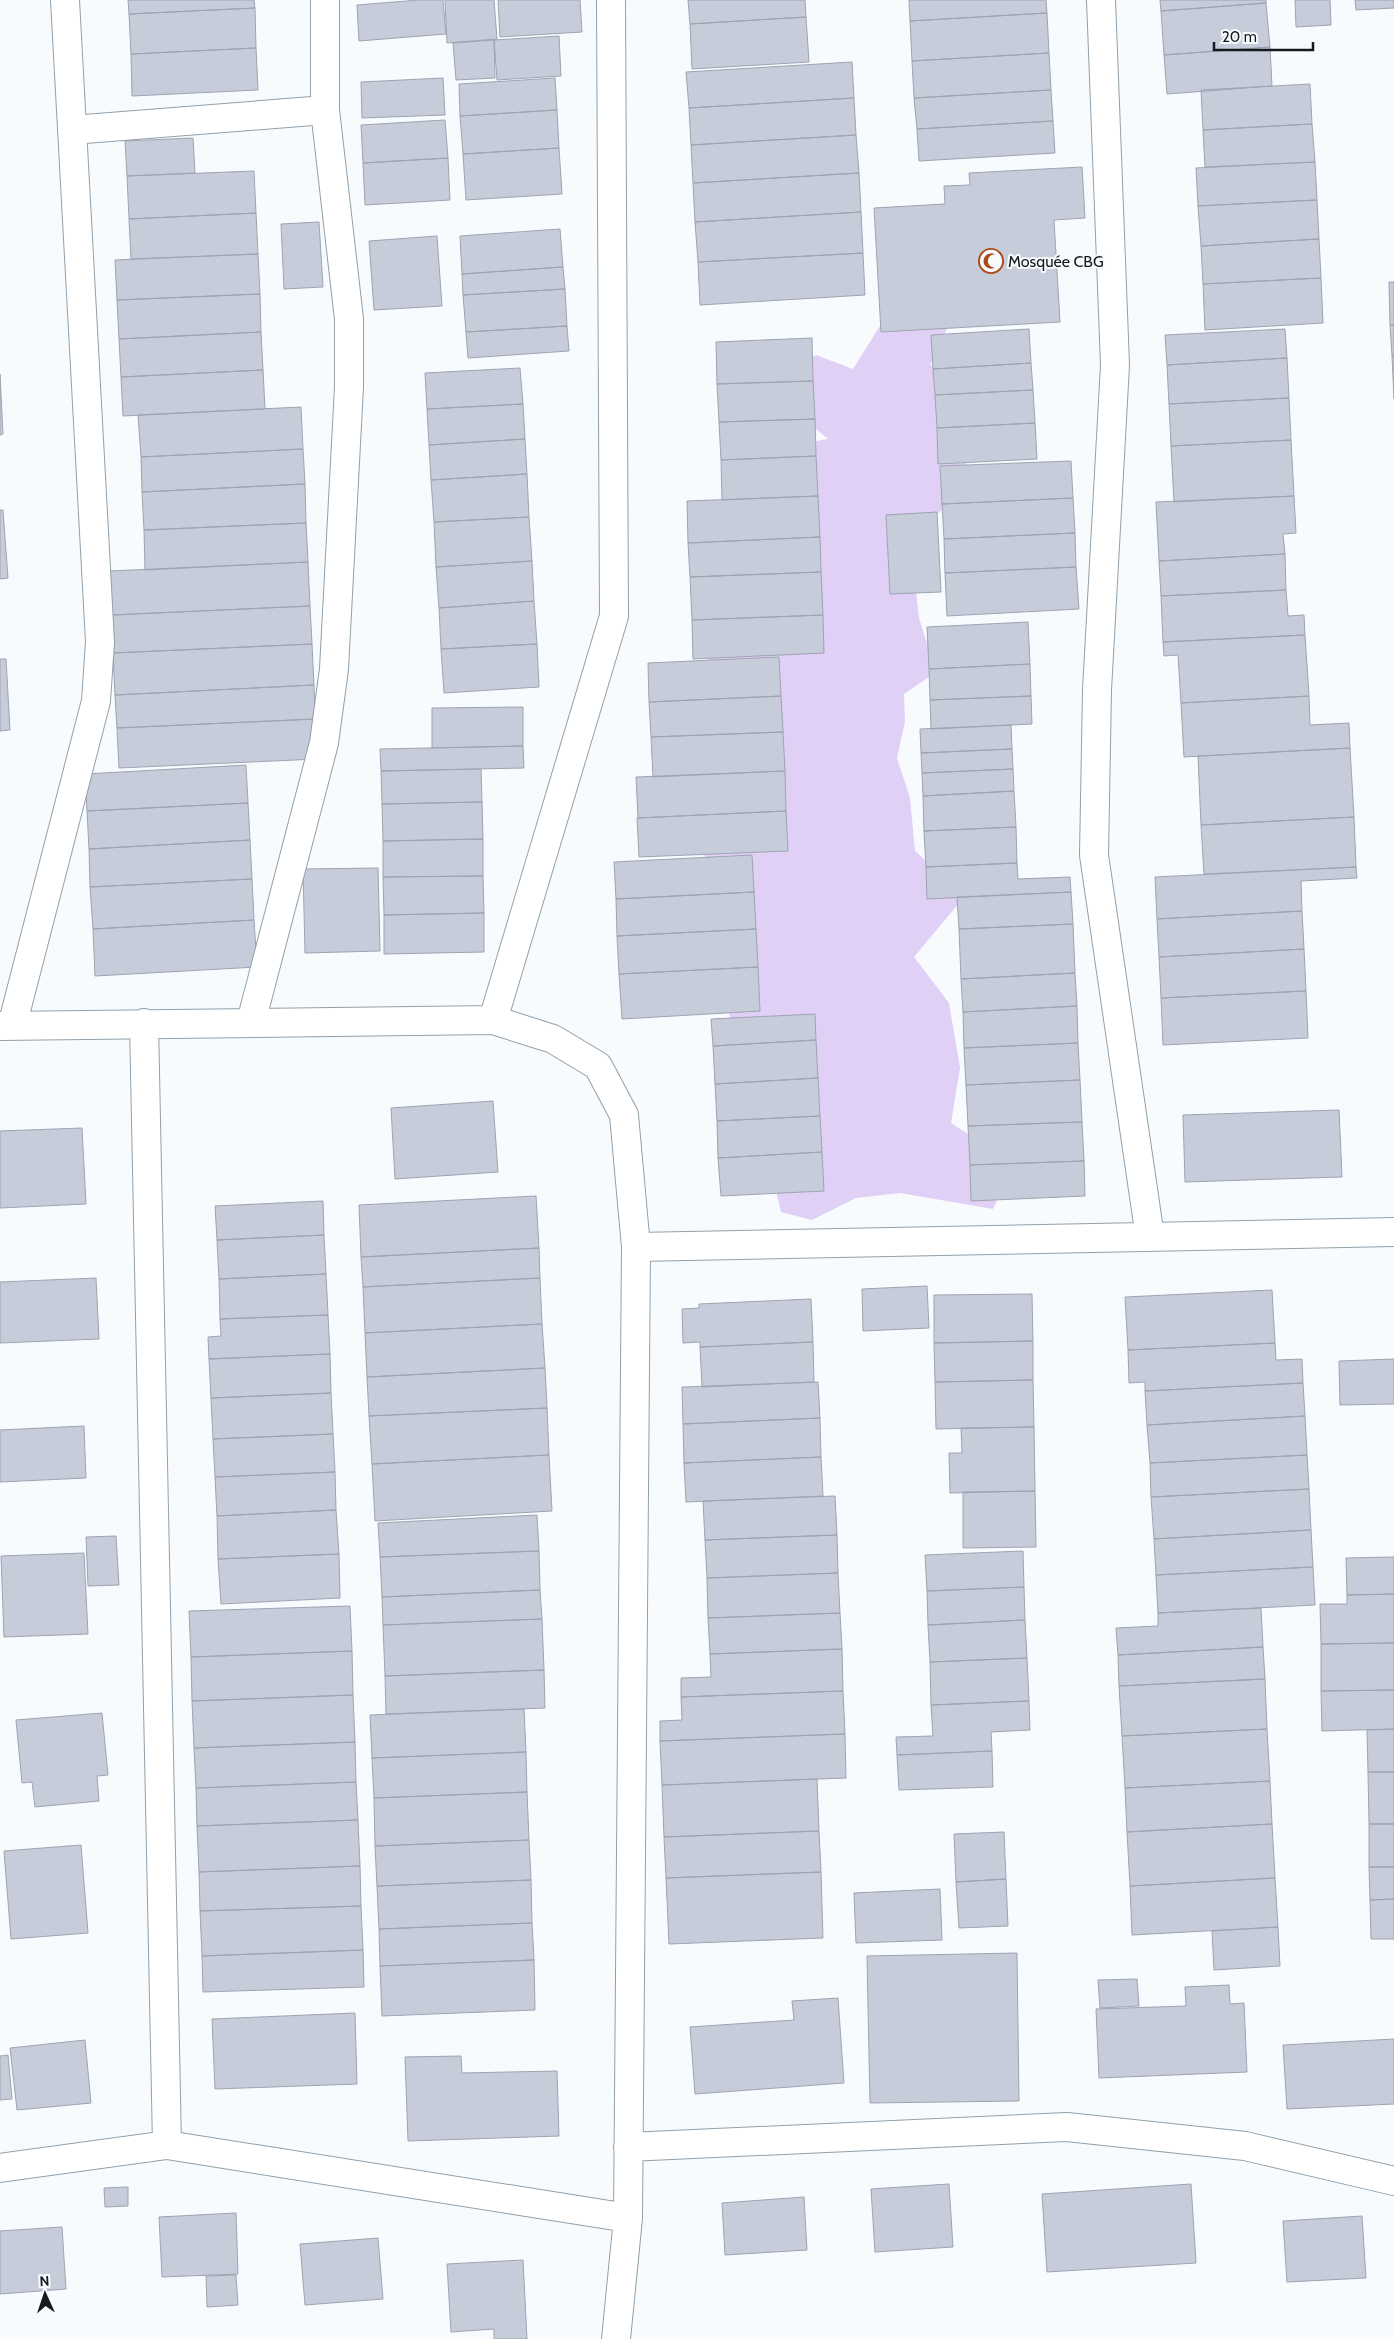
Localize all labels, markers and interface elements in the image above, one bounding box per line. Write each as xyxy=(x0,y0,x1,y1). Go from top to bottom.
scale bar xyxy=(1214,20,1313,52)
text: 20 m xyxy=(1222,28,1257,46)
mosque icon: Mosquée CBG xyxy=(978,248,1004,274)
place label: Mosquée CBG xyxy=(1008,252,1104,271)
north arrow xyxy=(20,2269,70,2319)
text: N xyxy=(39,2272,50,2290)

